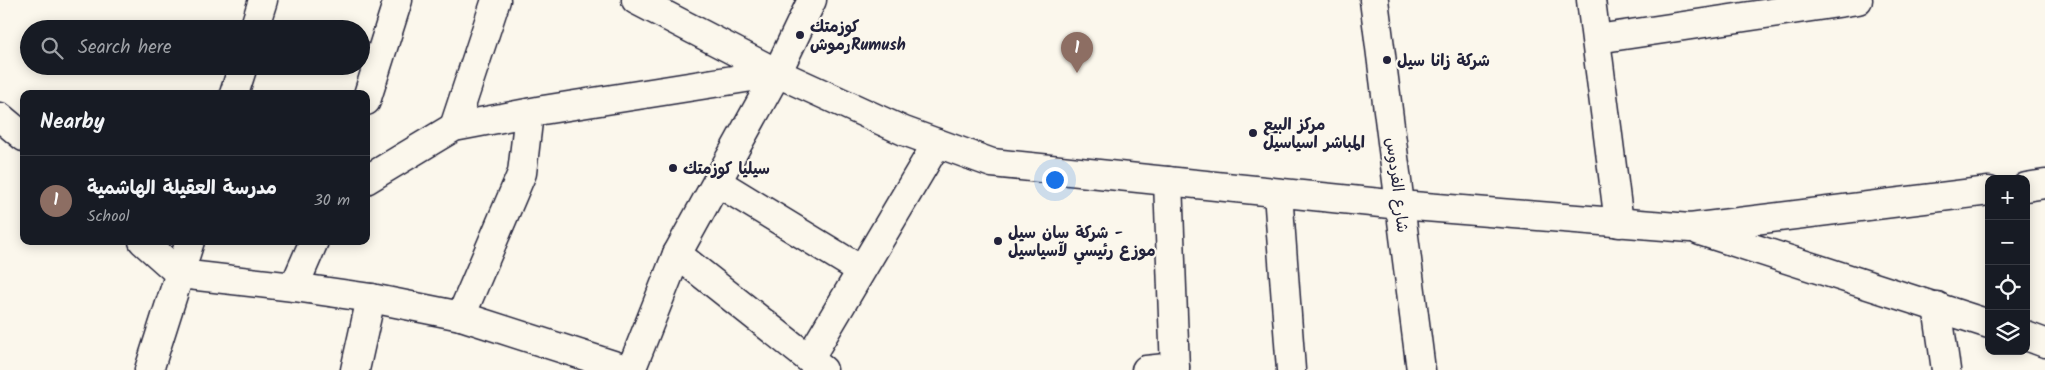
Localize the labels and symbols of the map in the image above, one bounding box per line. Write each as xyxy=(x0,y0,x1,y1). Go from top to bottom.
place label: كوزمتك رموشRumush xyxy=(810,15,906,58)
marker: كوزمتك رموشRumush xyxy=(794,29,806,41)
pin: 1 xyxy=(1061,32,1093,73)
place label: شركة زانا سيل xyxy=(1397,49,1490,74)
marker: شركة زانا سيل xyxy=(1381,54,1393,66)
place label: مركز البيع المباشر اسياسيل xyxy=(1263,113,1365,156)
marker: مركز البيع المباشر اسياسيل xyxy=(1247,127,1259,139)
street label: شارع الفردوس xyxy=(1378,136,1415,234)
place label: سيليا كوزمتك xyxy=(683,157,770,182)
marker: سيليا كوزمتك xyxy=(667,162,679,174)
your location xyxy=(1042,167,1068,193)
place label: شركة سان سيل - موزع رئيسي لآسياسيل xyxy=(1008,221,1156,265)
marker: شركة سان سيل - موزع رئيسي لآسياسيل xyxy=(992,235,1004,247)

